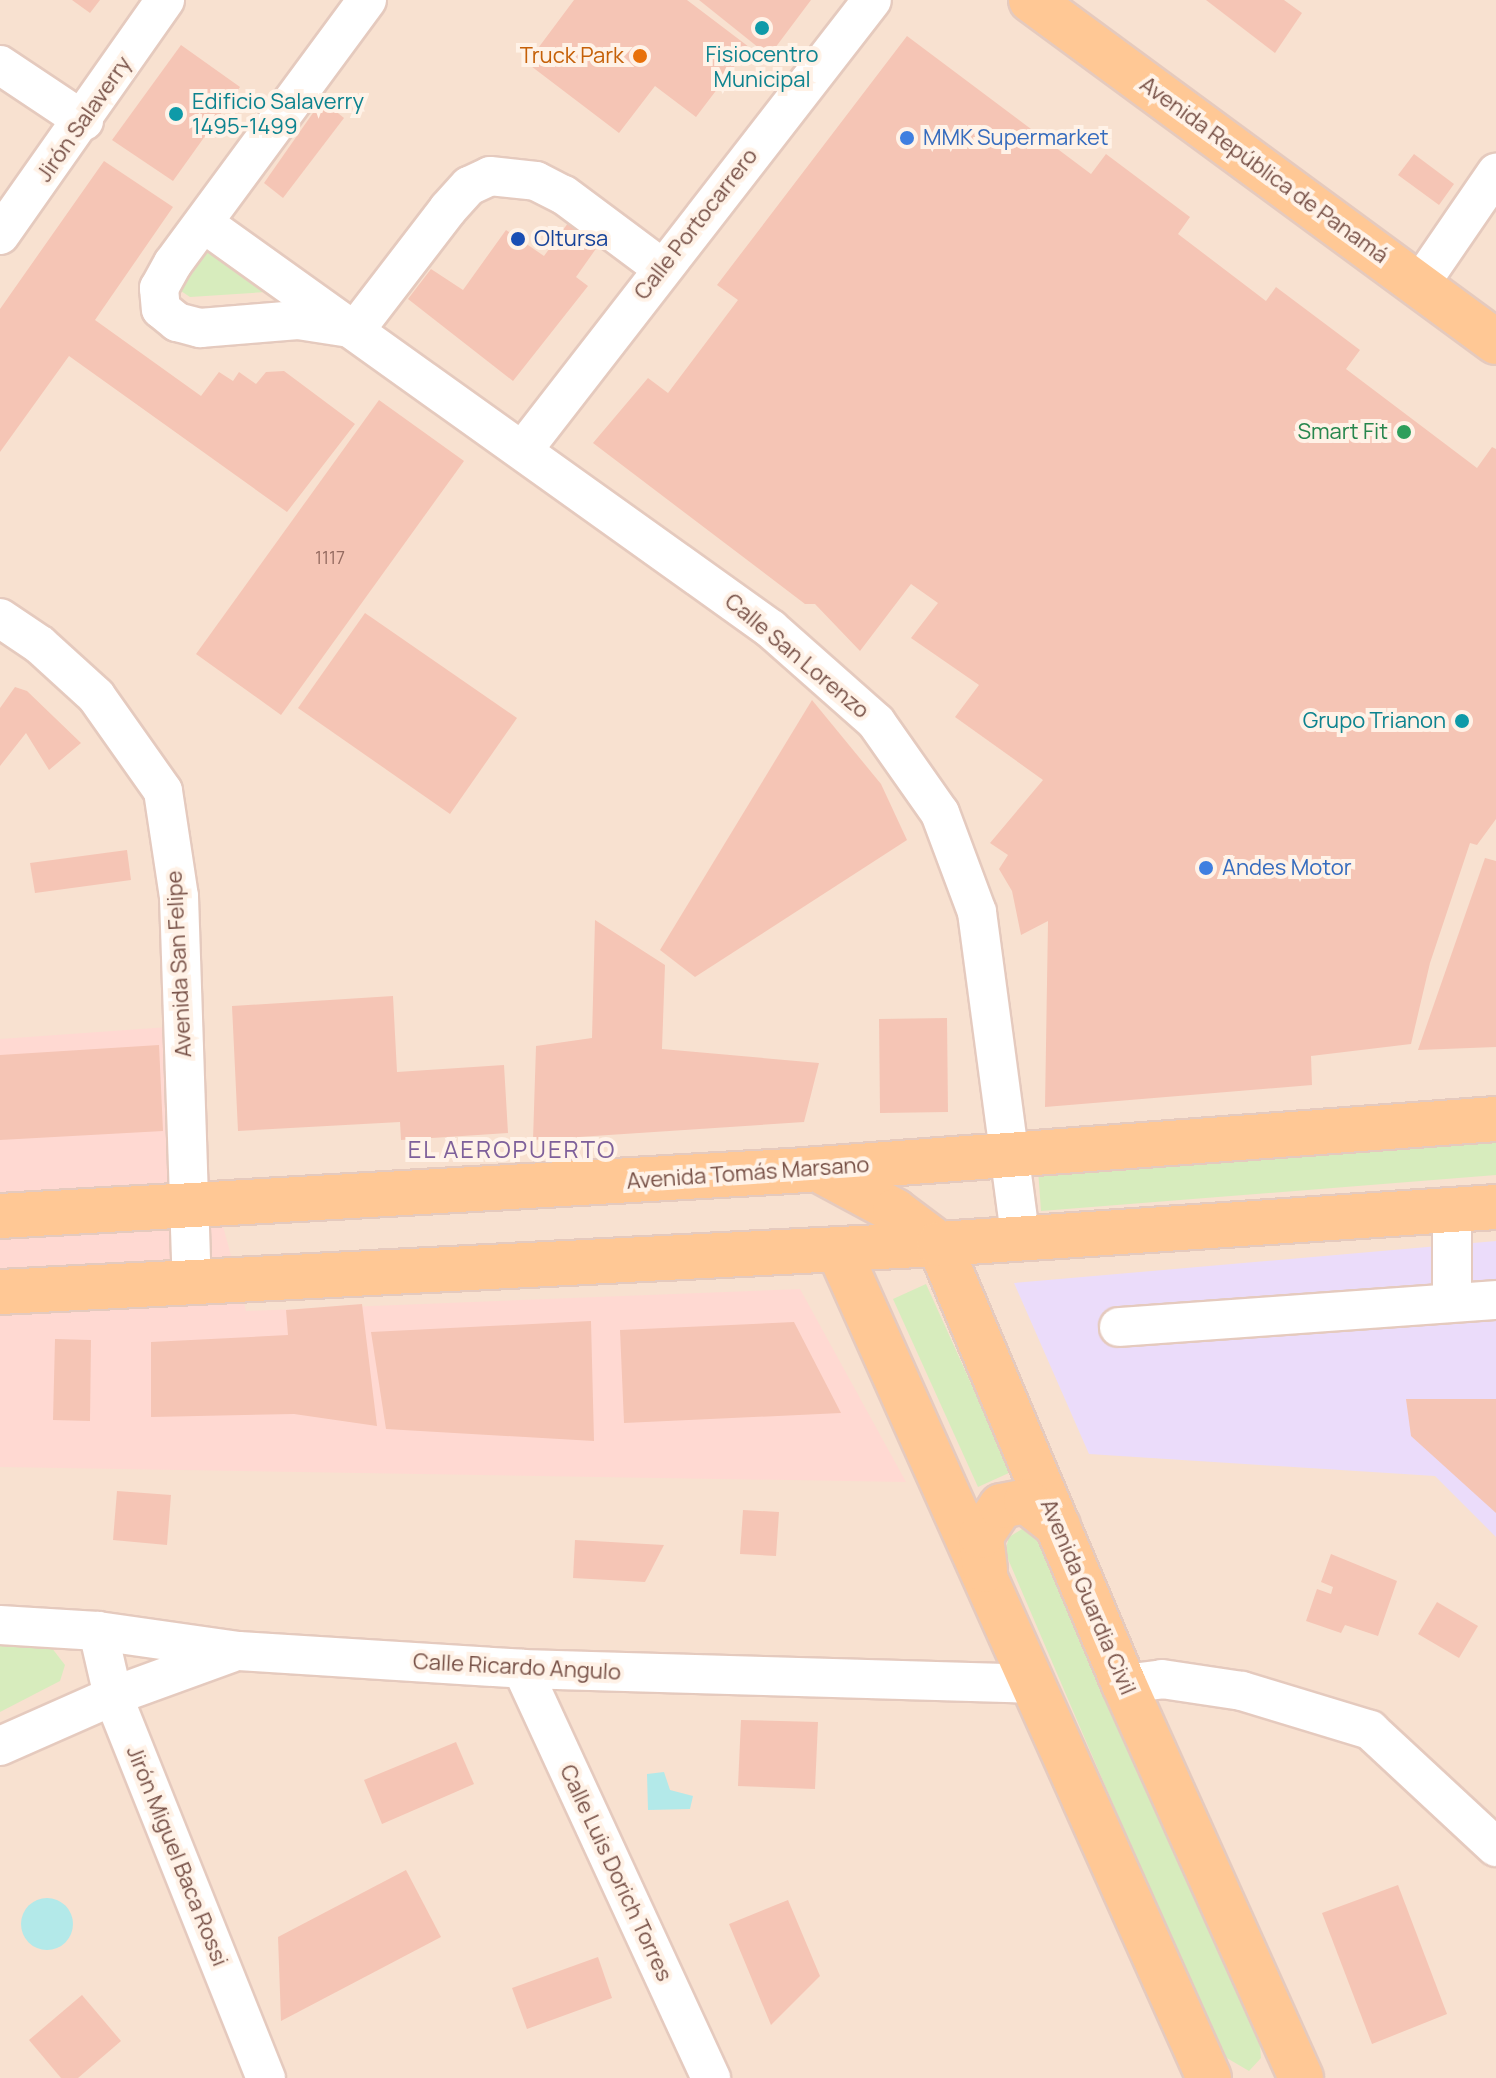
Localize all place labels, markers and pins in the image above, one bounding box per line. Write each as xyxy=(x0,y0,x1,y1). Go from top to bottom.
marker: Fisiocentro Municipal xyxy=(753,19,771,37)
place label: Fisiocentro Municipal xyxy=(706,41,818,92)
place label: Truck Park xyxy=(520,43,624,69)
marker: Truck Park xyxy=(631,47,649,65)
place label: Edificio Salaverry 1495-1499 xyxy=(192,88,364,140)
marker: Edificio Salaverry 1495-1499 xyxy=(167,105,185,123)
place label: MMK Supermarket xyxy=(923,125,1109,151)
marker: MMK Supermarket xyxy=(898,129,916,147)
place label: Oltursa xyxy=(534,226,608,252)
marker: Oltursa xyxy=(509,230,527,248)
place label: Smart Fit xyxy=(1297,419,1388,445)
marker: Smart Fit xyxy=(1395,423,1413,441)
place label: Grupo Trianon xyxy=(1303,708,1446,734)
marker: Grupo Trianon xyxy=(1453,712,1471,730)
place label: Andes Motor xyxy=(1222,855,1352,881)
marker: Andes Motor xyxy=(1197,859,1215,877)

